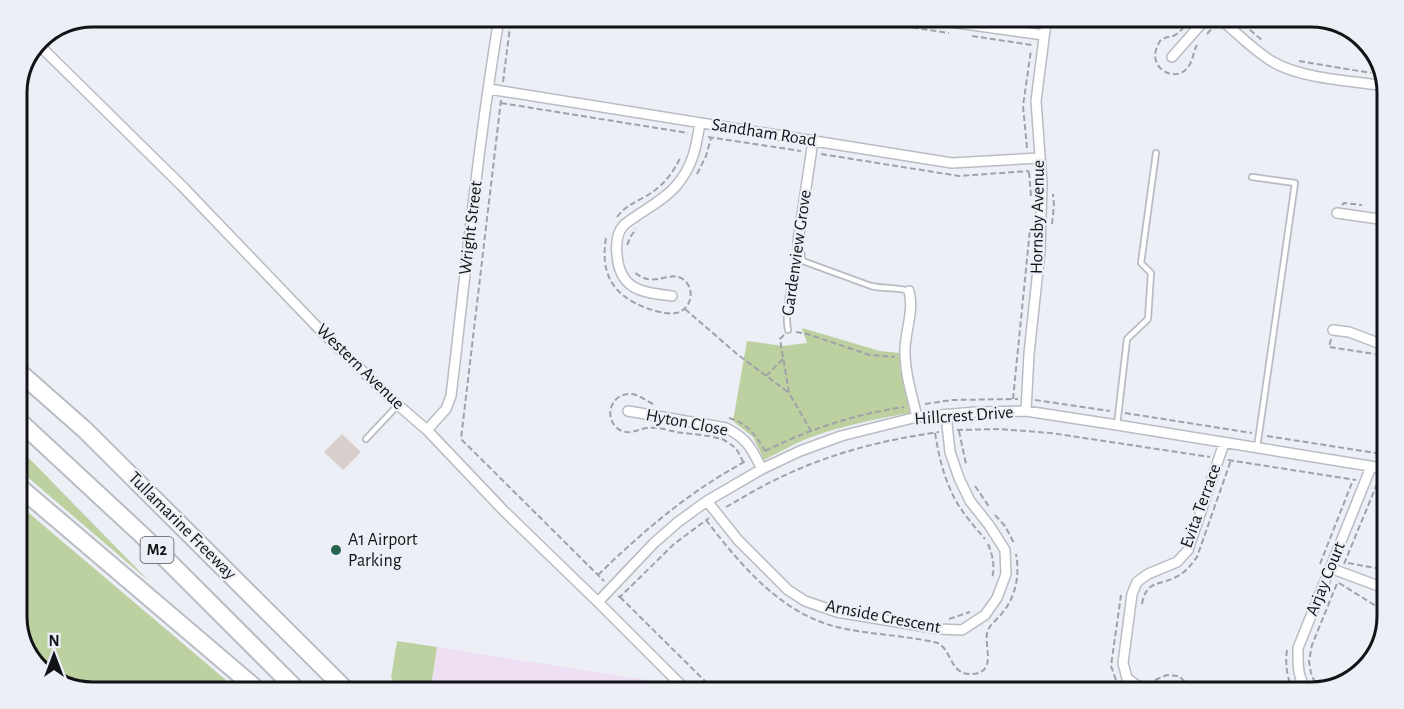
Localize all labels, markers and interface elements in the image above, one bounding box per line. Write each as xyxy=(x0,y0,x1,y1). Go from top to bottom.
street label: Sandham Road xyxy=(710,116,818,150)
street label: Hornsby Avenue xyxy=(1028,160,1048,274)
street label: Wright Street xyxy=(456,180,486,276)
street label: Gardenview Grove xyxy=(779,189,815,317)
street label: Western Avenue xyxy=(313,321,407,413)
street label: Hillcrest Drive xyxy=(914,404,1014,428)
street label: Hyton Close xyxy=(644,406,730,440)
street label: Evita Terrace xyxy=(1177,462,1225,550)
street label: Tullamarine Freeway xyxy=(125,469,240,584)
place label: A1 Airport Parking xyxy=(348,531,418,570)
road number: M2 xyxy=(140,537,174,563)
street label: Arjay Court xyxy=(1303,539,1349,619)
marker: A1 Airport Parking xyxy=(329,543,343,557)
street label: Arnside Crescent xyxy=(824,597,942,637)
north arrow xyxy=(24,625,84,685)
text: N xyxy=(48,633,60,649)

